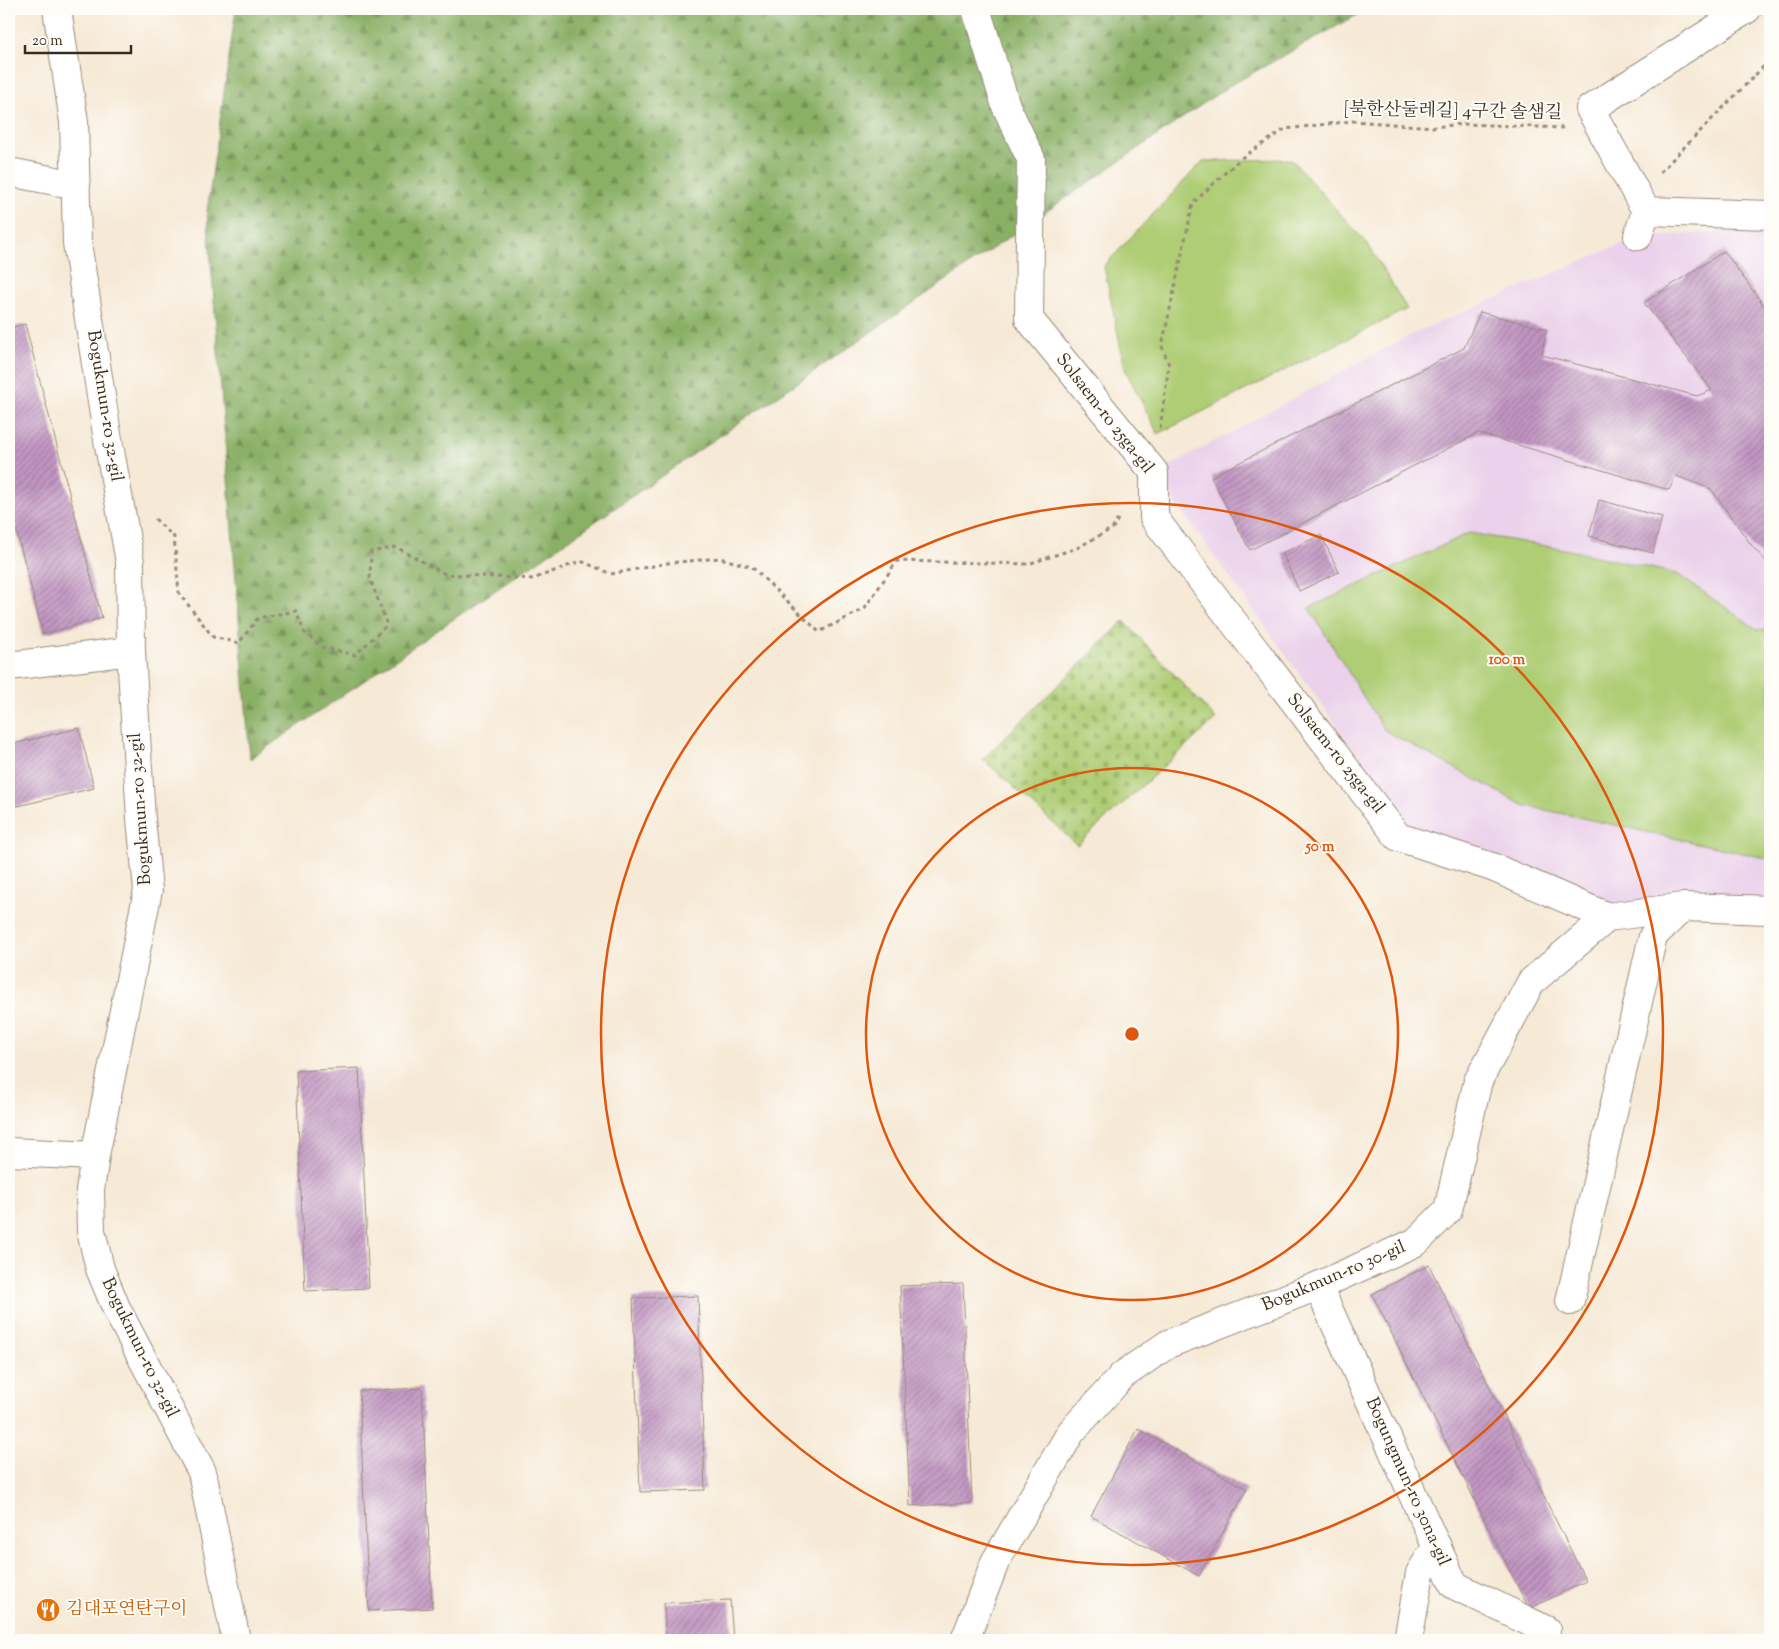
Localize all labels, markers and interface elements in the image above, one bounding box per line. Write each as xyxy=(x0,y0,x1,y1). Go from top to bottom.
scale bar xyxy=(25,22,131,54)
text: 20 m xyxy=(32,31,63,52)
street label: [북한산둘레길] 4구간 솔샘길 xyxy=(1344,97,1562,127)
street label: Bogukmun-ro 32-gil xyxy=(79,328,129,484)
street label: Solsaem-ro 25ga-gil xyxy=(1049,348,1159,480)
text: 100 m xyxy=(1489,650,1526,671)
street label: Solsaem-ro 25ga-gil xyxy=(1280,688,1390,820)
street label: Bogukmun-ro 32-gil xyxy=(123,732,159,886)
text: 50 m xyxy=(1305,837,1335,858)
centre of rings xyxy=(1123,1025,1141,1043)
street label: Bogukmun-ro 30-gil xyxy=(1258,1235,1410,1319)
street label: Bogukmun-ro 32-gil xyxy=(94,1274,184,1422)
street label: Bogungmun-ro 30na-gil xyxy=(1358,1394,1456,1570)
restaurant icon: 김대포연탄구이 xyxy=(35,1597,61,1623)
place label: 김대포연탄구이 xyxy=(66,1597,188,1623)

